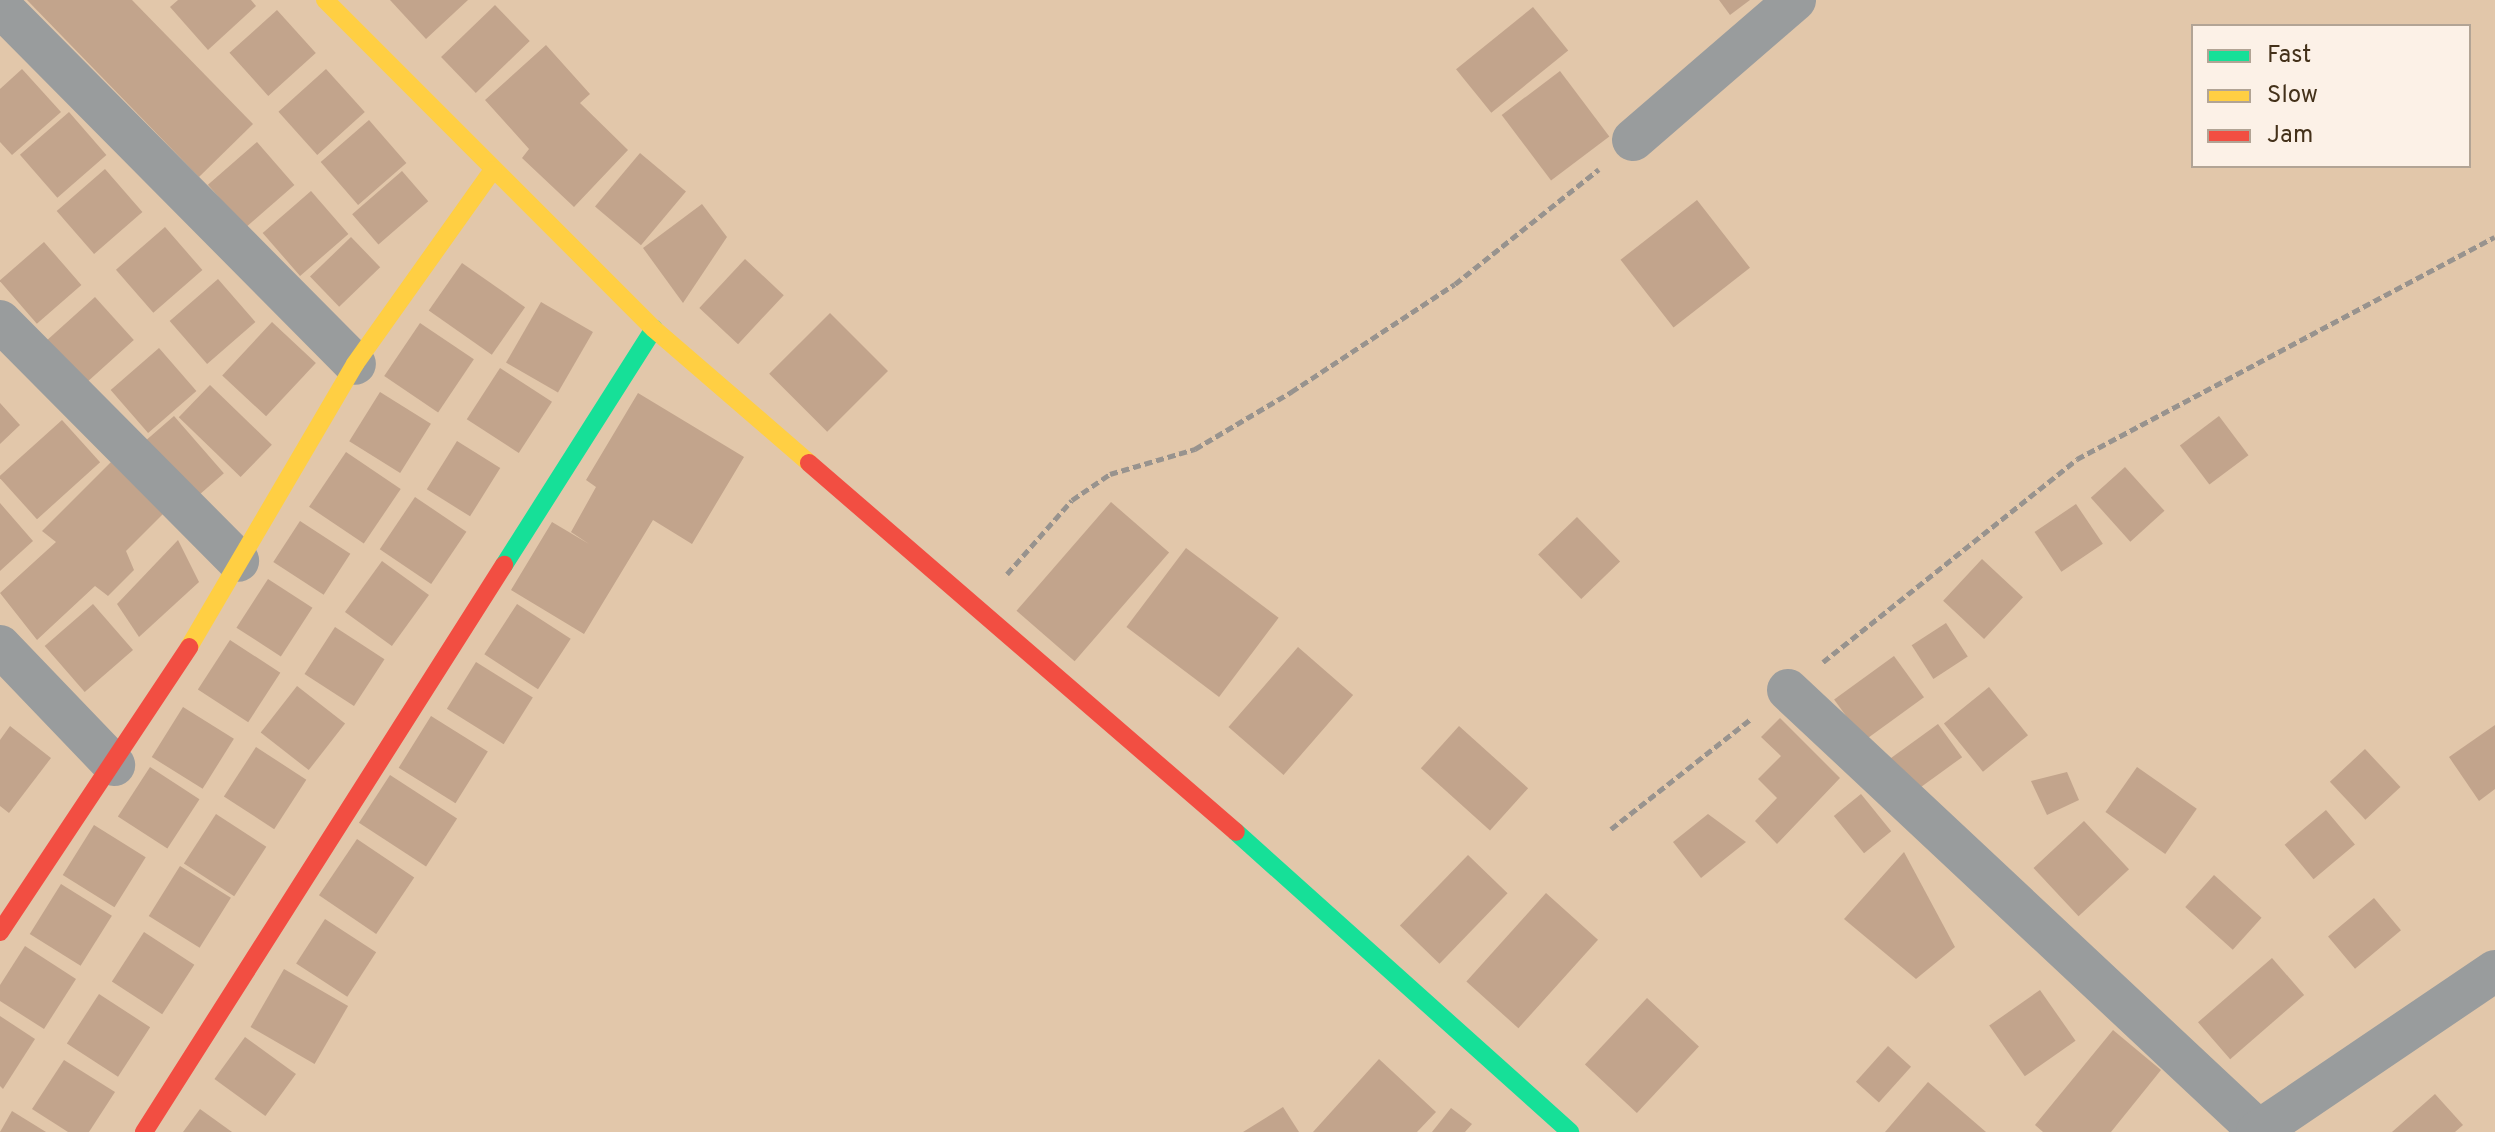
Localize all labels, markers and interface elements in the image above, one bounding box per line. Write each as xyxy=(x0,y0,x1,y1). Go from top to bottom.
legend xyxy=(2191,24,2471,168)
text: Fast xyxy=(2267,41,2311,71)
text: Slow xyxy=(2267,81,2318,111)
text: Jam xyxy=(2267,121,2313,151)

